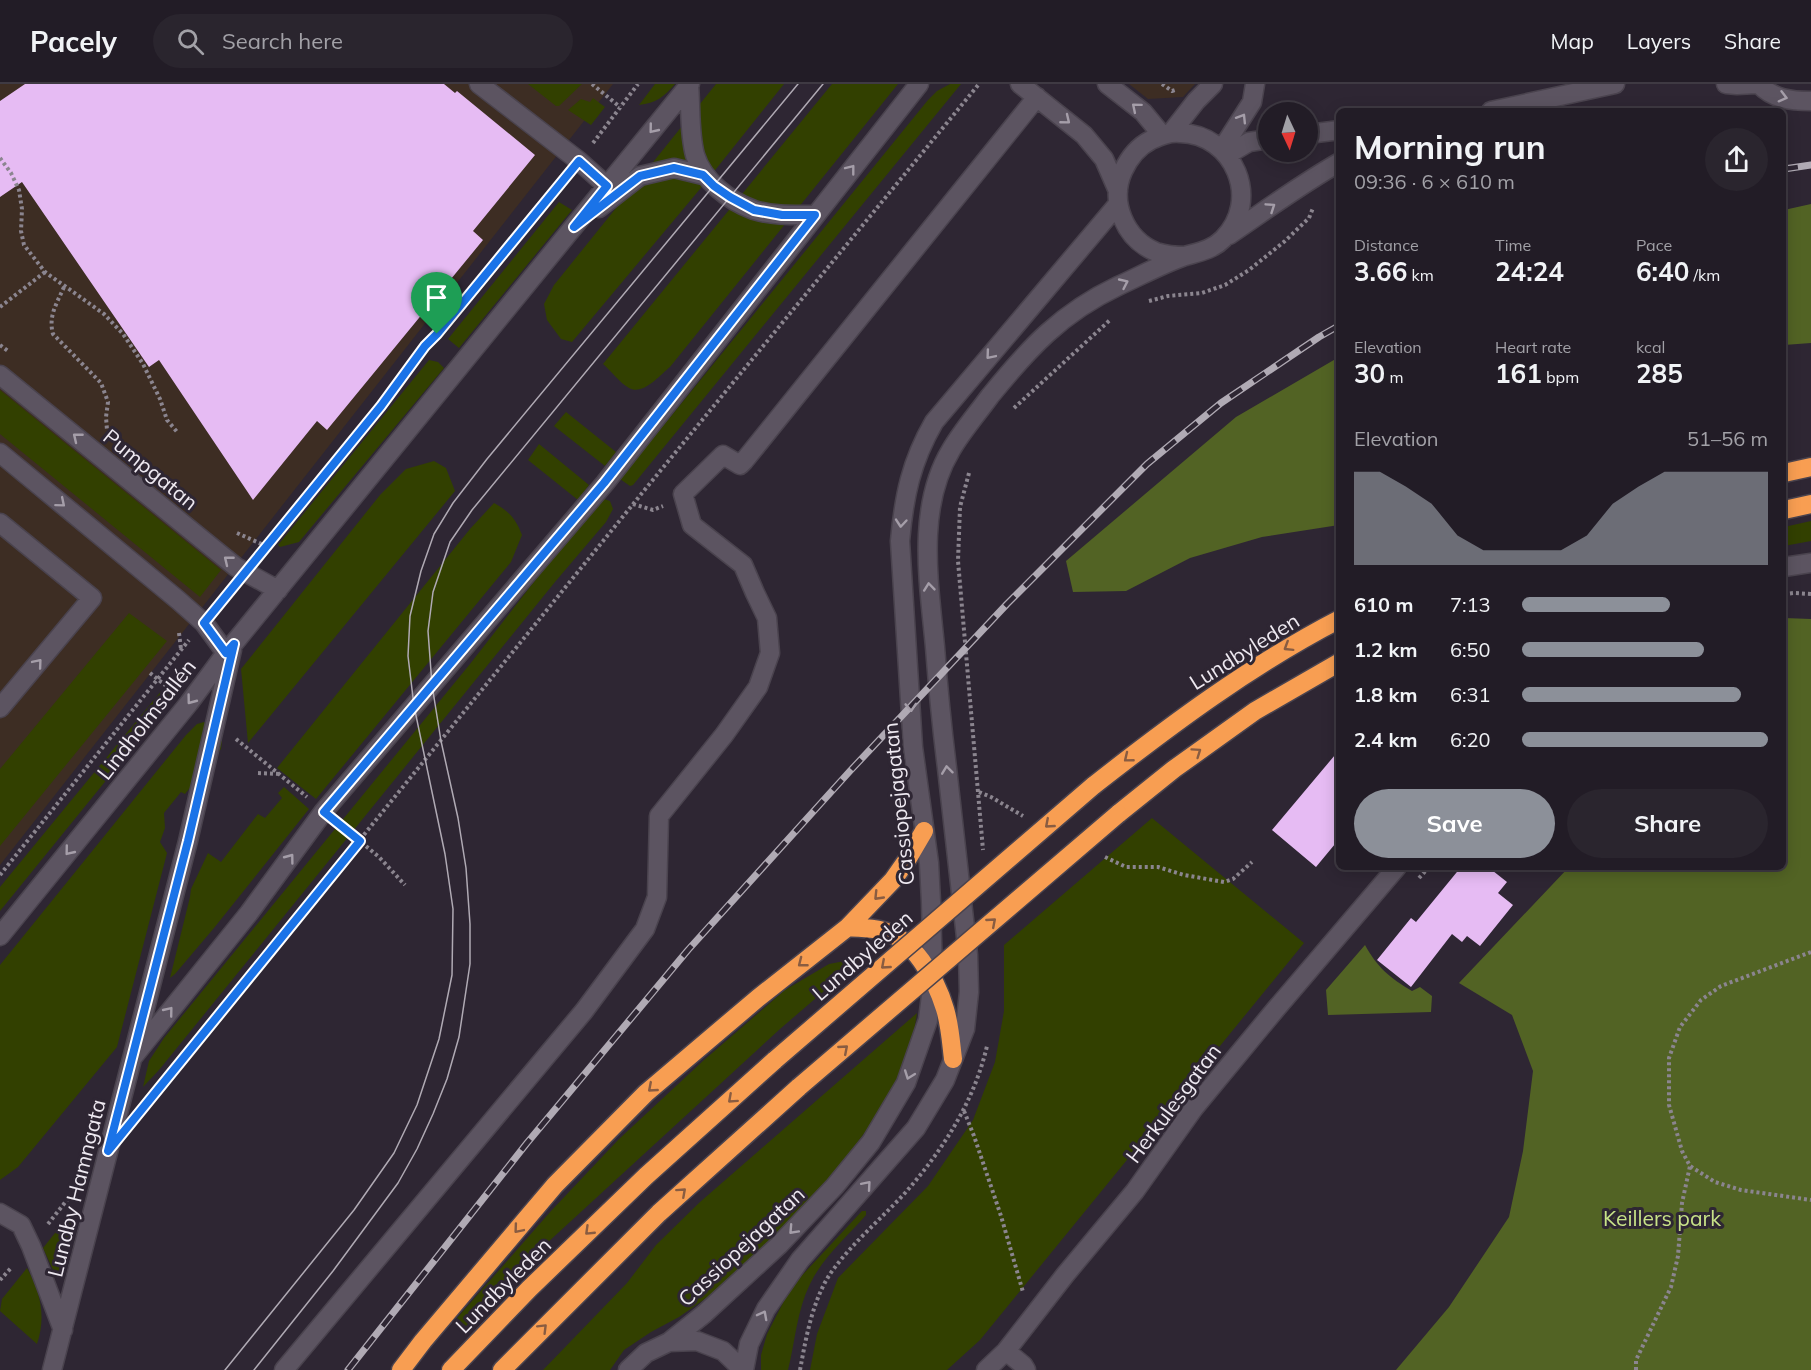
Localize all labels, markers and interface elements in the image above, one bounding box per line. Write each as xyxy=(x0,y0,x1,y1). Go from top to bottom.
search box xyxy=(153,14,573,68)
text: Pacely xyxy=(30,24,117,59)
icon: search xyxy=(174,25,207,58)
text: Search here xyxy=(222,27,343,55)
text: Map xyxy=(1551,28,1594,54)
text: Layers xyxy=(1627,28,1691,54)
text: Share xyxy=(1724,28,1781,54)
one-way arrow xyxy=(1778,90,1788,103)
north arrow xyxy=(1258,102,1318,162)
map controls xyxy=(1258,102,1318,162)
one-way arrow xyxy=(1132,104,1143,115)
one-way arrow xyxy=(1059,113,1070,124)
one-way arrow xyxy=(1234,114,1246,124)
one-way arrow xyxy=(650,122,661,133)
text: Morning run xyxy=(1354,126,1546,167)
button: share xyxy=(1705,128,1768,191)
one-way arrow xyxy=(844,165,855,176)
text: 09:36 · 6 × 610 m xyxy=(1354,169,1515,194)
one-way arrow xyxy=(1264,203,1275,214)
text: Distance xyxy=(1354,235,1419,255)
text: Time xyxy=(1495,235,1531,255)
text: Pace xyxy=(1636,235,1672,255)
text: 3.66 xyxy=(1354,255,1407,288)
text: 24:24 xyxy=(1495,255,1564,288)
text: 6:40 xyxy=(1636,255,1689,288)
text: km xyxy=(1407,265,1434,285)
text: /km xyxy=(1689,265,1720,285)
pin xyxy=(411,272,462,334)
one-way arrow xyxy=(1118,278,1129,290)
icon: arrive xyxy=(420,281,453,314)
text: Elevation xyxy=(1354,337,1422,357)
text: Heart rate xyxy=(1495,337,1571,357)
text: kcal xyxy=(1636,337,1665,357)
one-way arrow xyxy=(987,348,998,359)
text: 30 xyxy=(1354,357,1385,390)
text: 161 xyxy=(1495,357,1542,390)
text: 285 xyxy=(1636,357,1683,390)
text: m xyxy=(1385,367,1403,387)
text: bpm xyxy=(1542,367,1579,387)
street label: Pumpgatan xyxy=(98,423,204,515)
text: Elevation xyxy=(1354,426,1439,451)
text: 51–56 m xyxy=(1687,426,1768,451)
one-way arrow xyxy=(72,434,83,445)
one-way arrow xyxy=(54,496,65,507)
one-way arrow xyxy=(895,519,908,528)
one-way arrow xyxy=(224,557,235,568)
one-way arrow xyxy=(923,582,936,592)
text: 610 m xyxy=(1354,592,1413,617)
text: 7:13 xyxy=(1450,592,1491,617)
street label: Lundbyleden xyxy=(1184,607,1304,695)
text: 1.2 km xyxy=(1354,637,1417,662)
text: 6:50 xyxy=(1450,637,1491,662)
one-way arrow xyxy=(1284,640,1294,652)
street label: Lindholmsallén xyxy=(91,654,201,784)
one-way arrow xyxy=(30,659,41,670)
text: 1.8 km xyxy=(1354,682,1417,707)
text: 6:31 xyxy=(1450,682,1491,707)
one-way arrow xyxy=(188,693,199,704)
one-way arrow xyxy=(904,702,917,711)
street label: Cassiopejagatan xyxy=(877,721,919,887)
text: 2.4 km xyxy=(1354,727,1417,752)
text: 6:20 xyxy=(1450,727,1491,752)
one-way arrow xyxy=(1190,748,1201,759)
one-way arrow xyxy=(1124,751,1135,762)
one-way arrow xyxy=(941,765,954,774)
button: Save xyxy=(1354,789,1555,858)
button: Share xyxy=(1567,789,1768,858)
one-way arrow xyxy=(1045,817,1056,828)
one-way arrow xyxy=(65,844,76,855)
one-way arrow xyxy=(282,853,293,864)
one-way arrow xyxy=(874,889,885,899)
street label: Lundbyleden xyxy=(806,904,918,1006)
one-way arrow xyxy=(985,918,996,929)
one-way arrow xyxy=(797,956,808,967)
one-way arrow xyxy=(881,958,892,969)
one-way arrow xyxy=(162,1007,173,1018)
street label: Herkulesgatan xyxy=(1120,1038,1226,1168)
one-way arrow xyxy=(837,1045,848,1056)
one-way arrow xyxy=(904,1069,916,1080)
one-way arrow xyxy=(648,1081,659,1092)
one-way arrow xyxy=(728,1092,738,1103)
street label: Lundby Hamngata xyxy=(41,1097,111,1279)
street label: Cassiopejagatan xyxy=(672,1181,810,1311)
one-way arrow xyxy=(860,1181,871,1191)
one-way arrow xyxy=(676,1188,686,1199)
park label: Keillers park xyxy=(1603,1205,1721,1231)
one-way arrow xyxy=(514,1222,525,1233)
one-way arrow xyxy=(790,1223,801,1234)
one-way arrow xyxy=(585,1224,596,1235)
street label: Lundbyleden xyxy=(450,1232,556,1338)
one-way arrow xyxy=(756,1311,767,1322)
one-way arrow xyxy=(536,1325,547,1335)

